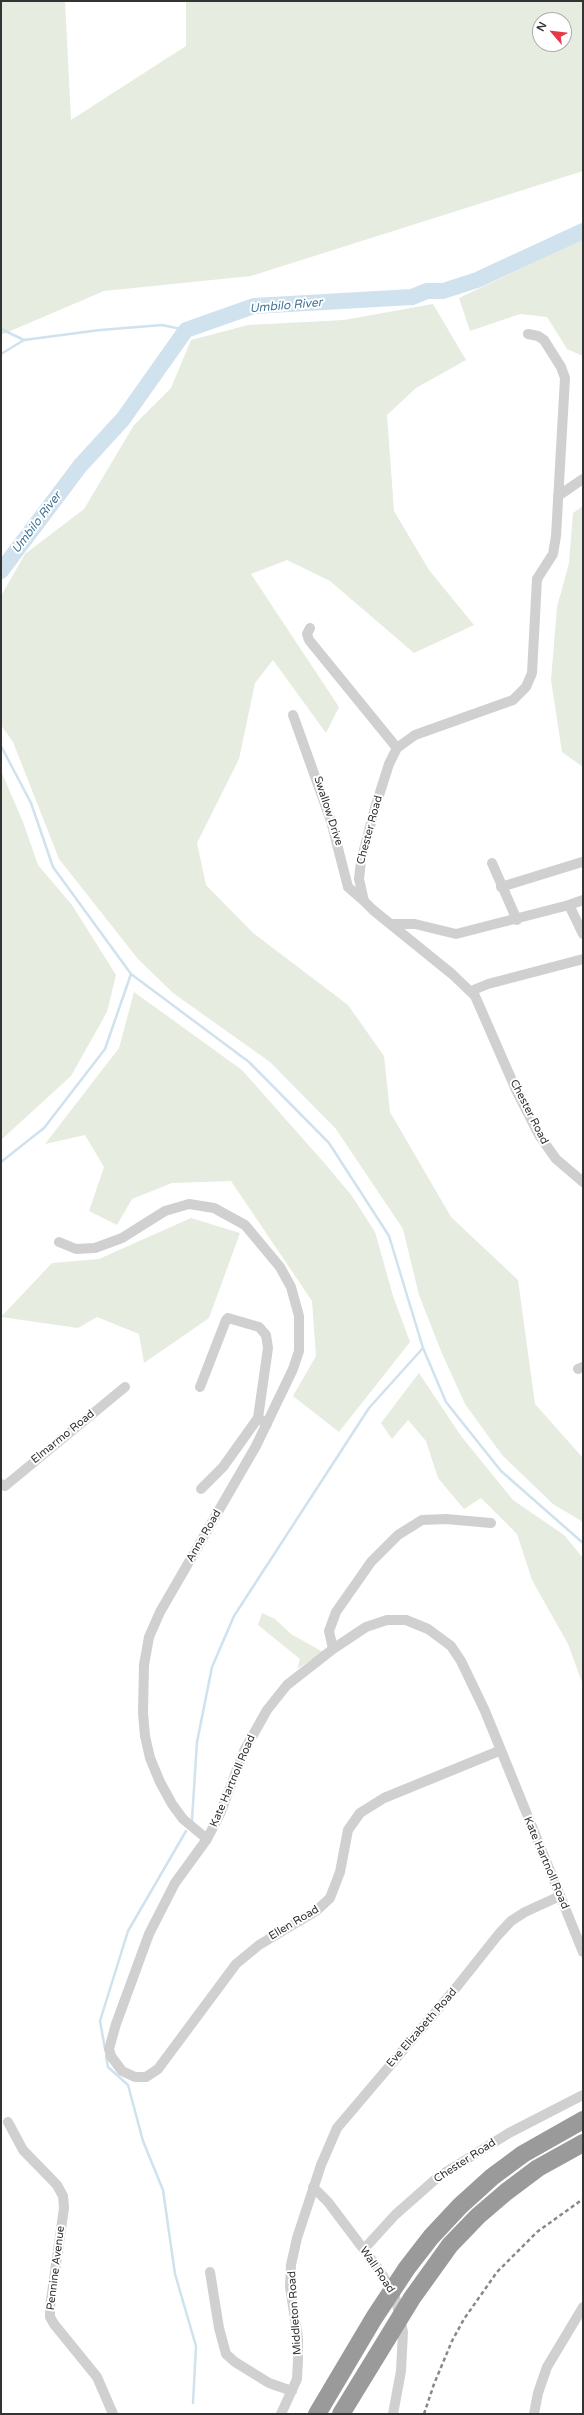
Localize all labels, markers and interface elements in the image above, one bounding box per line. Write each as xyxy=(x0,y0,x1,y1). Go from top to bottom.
north arrow xyxy=(532,12,572,52)
text: N xyxy=(534,20,550,34)
water label: Umbilo River xyxy=(249,296,323,316)
water label: Umbilo River xyxy=(9,489,65,557)
street label: Swallow Drive xyxy=(311,775,345,847)
street label: Chester Road xyxy=(354,794,386,866)
street label: Chester Road xyxy=(507,1077,551,1147)
street label: Elmarmo Road xyxy=(29,1407,97,1467)
street label: Anna Road xyxy=(184,1507,224,1565)
street label: Kate Hartnoll Road xyxy=(208,1733,258,1829)
street label: Kate Hartnoll Road xyxy=(521,1815,571,1911)
street label: Ellen Road xyxy=(267,1903,321,1943)
street label: Eve Elizabeth Road xyxy=(384,1986,460,2070)
street label: Chester Road xyxy=(432,2136,498,2186)
street label: Pennine Avenue xyxy=(44,2225,68,2311)
street label: Wall Road xyxy=(357,2244,397,2296)
street label: Middleton Road xyxy=(285,2271,305,2355)

